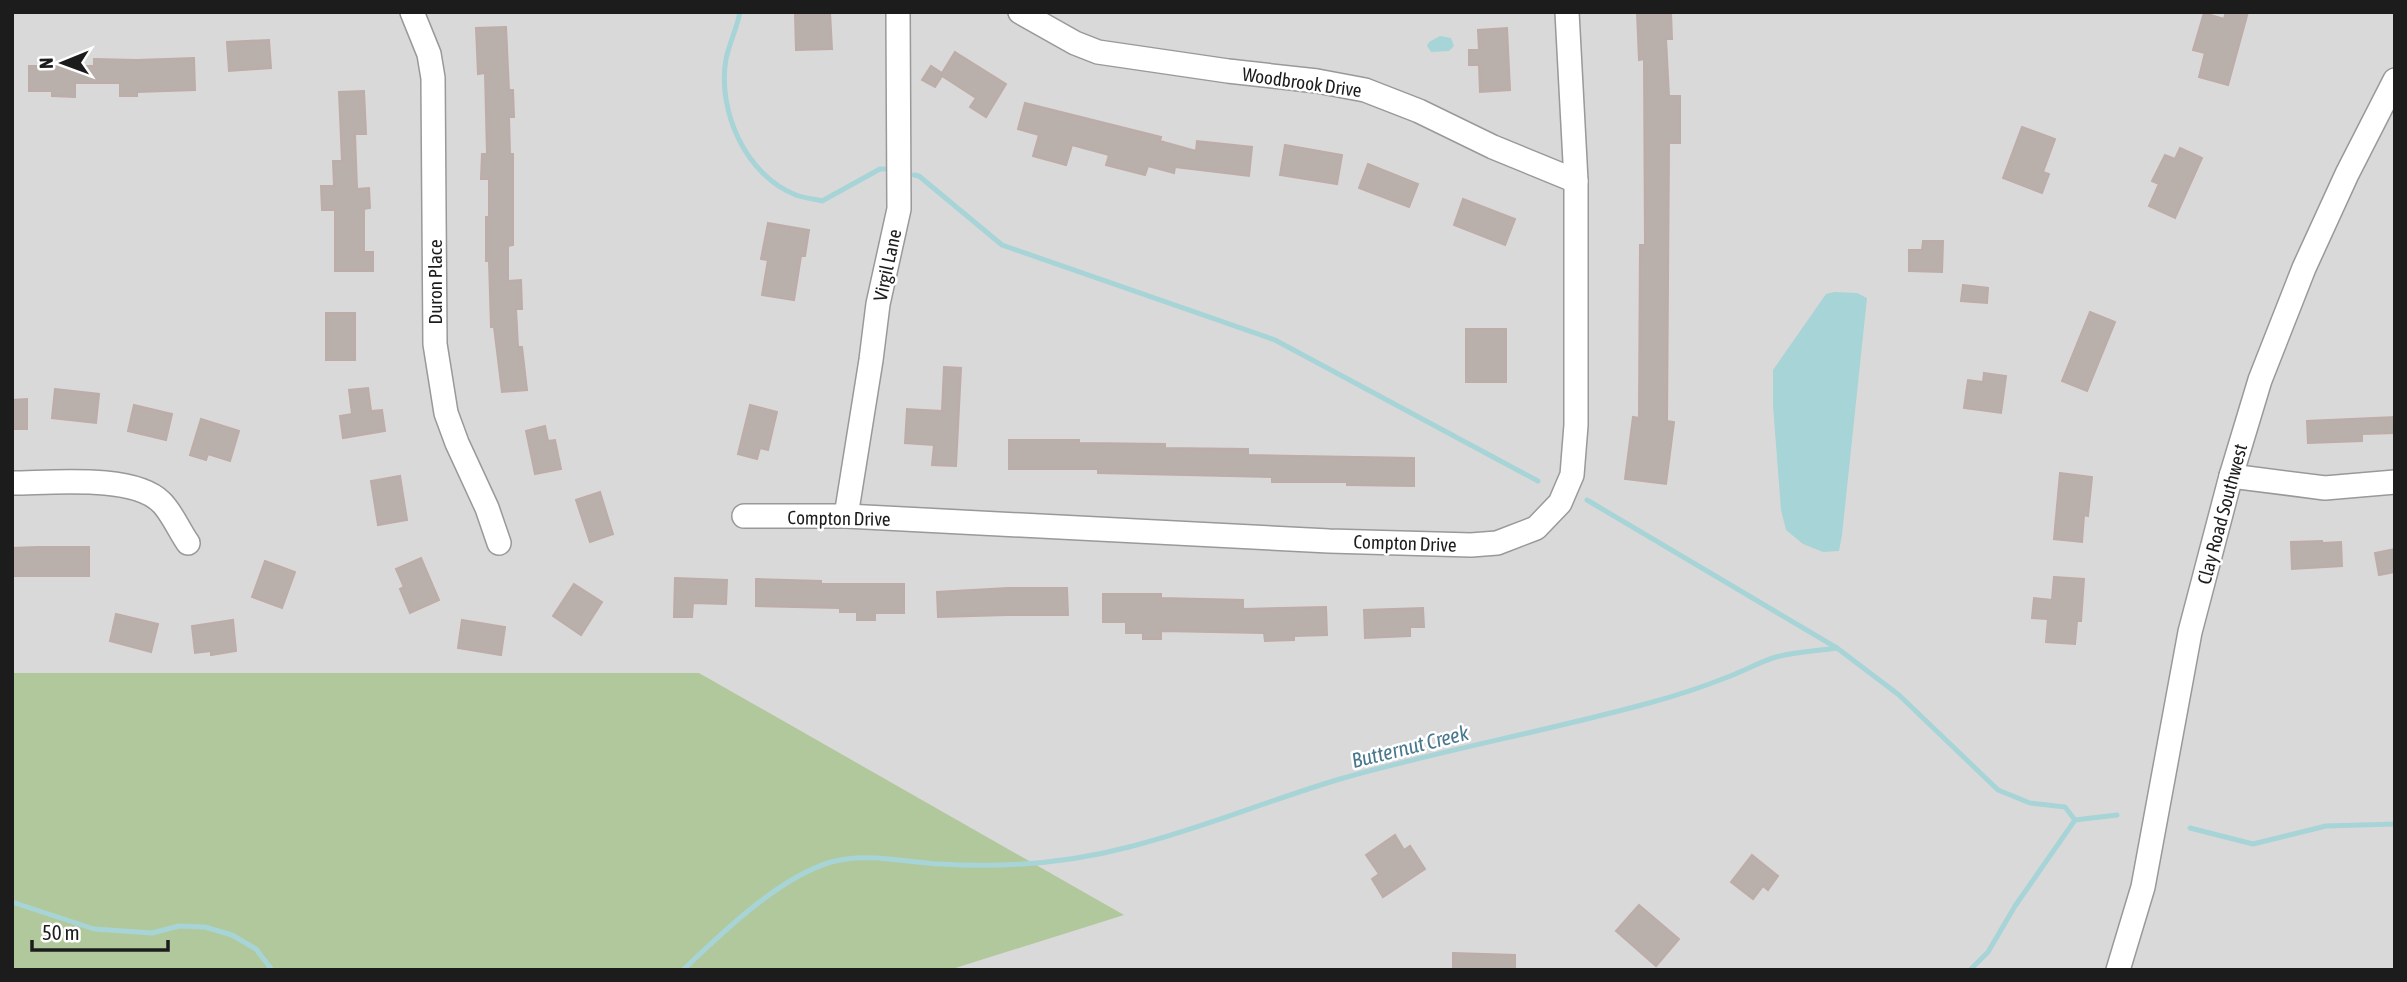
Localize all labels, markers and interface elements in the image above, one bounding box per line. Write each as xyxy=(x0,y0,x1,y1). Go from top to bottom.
north arrow xyxy=(28,28,98,98)
text: N xyxy=(35,57,57,69)
street label: Woodbrook Drive xyxy=(1241,63,1363,101)
street label: Virgil Lane xyxy=(869,227,905,303)
street label: Duron Place xyxy=(424,239,446,325)
street label: Clay Road Southwest xyxy=(2193,441,2251,587)
street label: Compton Drive xyxy=(787,506,891,530)
street label: Compton Drive xyxy=(1353,530,1457,556)
water label: Butternut Creek xyxy=(1349,720,1472,772)
scale bar xyxy=(32,908,168,952)
text: 50 m xyxy=(42,920,80,944)

